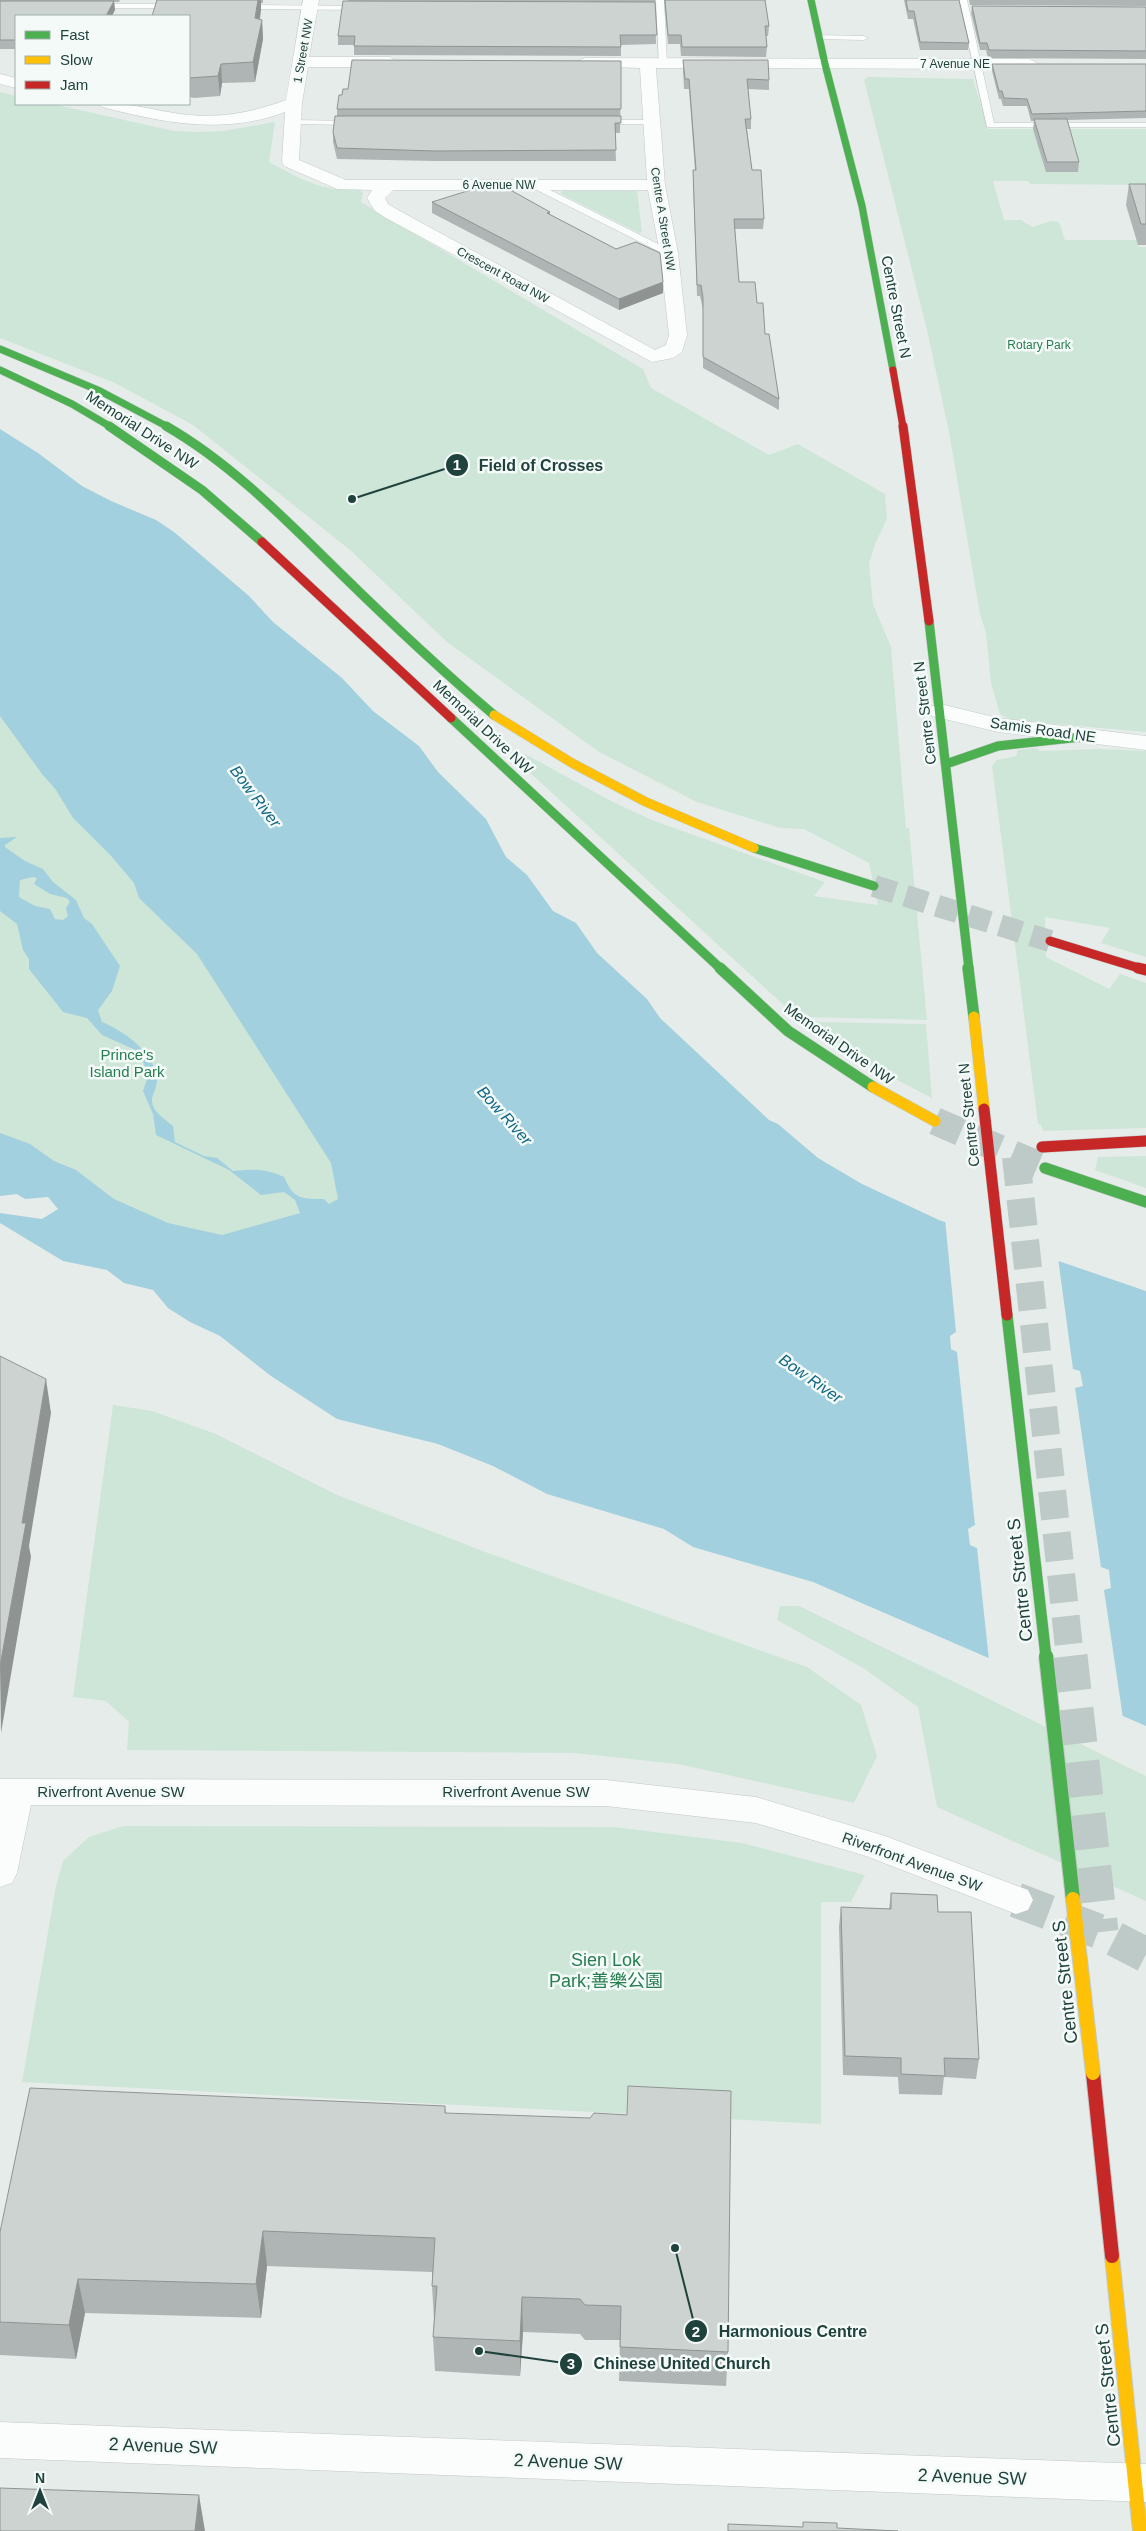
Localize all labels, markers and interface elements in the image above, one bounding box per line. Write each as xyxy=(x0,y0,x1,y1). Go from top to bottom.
legend xyxy=(15,15,190,105)
street label: 1 Street NW xyxy=(290,17,316,84)
text: Fast xyxy=(60,26,90,43)
text: Slow xyxy=(60,51,93,68)
street label: 7 Avenue NE xyxy=(920,57,990,71)
text: Jam xyxy=(60,76,88,93)
street label: Centre A Street NW xyxy=(648,166,678,272)
street label: 6 Avenue NW xyxy=(462,178,536,192)
street label: Crescent Road NW xyxy=(454,244,552,307)
street label: Centre Street N xyxy=(878,254,915,360)
park label: Rotary Park xyxy=(1007,338,1072,352)
street label: Memorial Drive NW xyxy=(83,387,202,473)
callout: Field of Crosses xyxy=(444,450,614,481)
text: 1 xyxy=(453,456,461,473)
text: Field of Crosses xyxy=(479,457,603,474)
street label: Centre Street N xyxy=(910,660,939,766)
street label: Memorial Drive NW xyxy=(430,676,537,778)
street label: Samis Road NE xyxy=(989,714,1097,745)
water label: Bow River xyxy=(227,762,285,831)
street label: Memorial Drive NW xyxy=(781,999,898,1088)
park label: Prince's Island Park xyxy=(89,1046,165,1080)
street label: Centre Street N xyxy=(955,1062,982,1168)
water label: Bow River xyxy=(474,1083,536,1149)
water label: Bow River xyxy=(776,1351,846,1407)
street label: Centre Street S xyxy=(1004,1517,1036,1643)
street label: Riverfront Avenue SW xyxy=(37,1783,185,1800)
street label: Riverfront Avenue SW xyxy=(442,1783,590,1800)
street label: Riverfront Avenue SW xyxy=(840,1828,985,1895)
street label: Centre Street S xyxy=(1049,1919,1081,2045)
park label: Sien Lok Park;善樂公園 xyxy=(549,1950,663,1991)
callout: Harmonious Centre xyxy=(684,2316,877,2347)
street label: Centre Street S xyxy=(1092,2322,1124,2448)
text: 2 xyxy=(692,2323,700,2340)
text: Harmonious Centre xyxy=(719,2323,867,2340)
callout: Chinese United Church xyxy=(558,2348,780,2379)
text: 3 xyxy=(567,2355,575,2372)
text: Chinese United Church xyxy=(594,2355,770,2372)
street label: 2 Avenue SW xyxy=(108,2434,218,2458)
street label: 2 Avenue SW xyxy=(513,2450,623,2474)
street label: 2 Avenue SW xyxy=(917,2465,1027,2489)
north arrow xyxy=(15,2466,65,2516)
text: N xyxy=(35,2470,45,2486)

